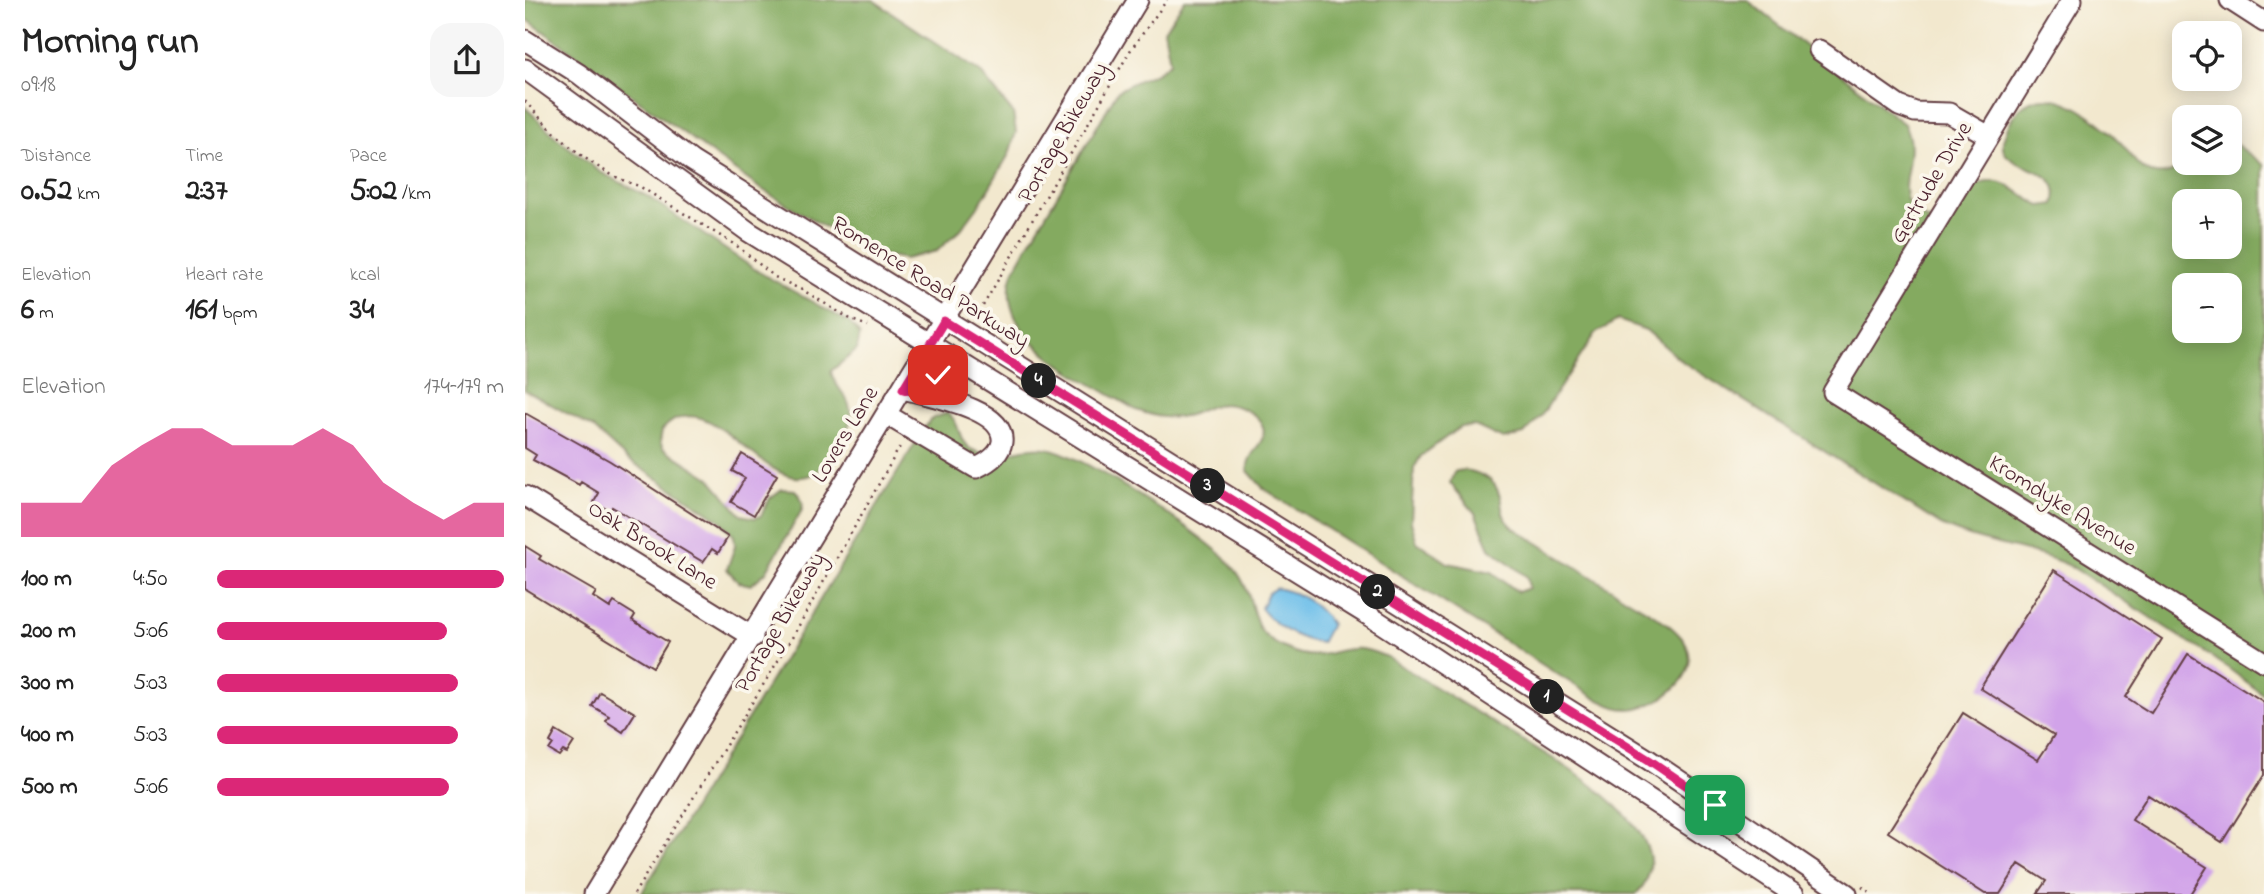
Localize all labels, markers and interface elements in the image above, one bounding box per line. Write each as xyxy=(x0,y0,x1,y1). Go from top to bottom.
text: Morning run xyxy=(21,15,199,71)
map controls xyxy=(2172,21,2242,343)
button: locate xyxy=(2172,21,2242,91)
button: share xyxy=(430,23,504,97)
street label: Portage Bikeway xyxy=(1010,56,1119,211)
text: 09:18 xyxy=(21,69,56,102)
button: layers xyxy=(2172,105,2242,175)
street label: Gertrude Drive xyxy=(1883,115,1982,250)
text: Distance xyxy=(21,143,91,170)
text: Time xyxy=(185,143,223,170)
text: Pace xyxy=(350,143,387,170)
text: 0.52 xyxy=(21,170,72,214)
text: 2:37 xyxy=(185,170,228,214)
text: 5:02 xyxy=(350,170,397,214)
text: km xyxy=(72,181,100,208)
text: /km xyxy=(397,181,431,208)
button: + xyxy=(2172,189,2242,259)
street label: Romence Road Parkway xyxy=(823,209,1035,359)
text: Elevation xyxy=(21,262,91,289)
text: Heart rate xyxy=(185,262,263,289)
text: kcal xyxy=(350,262,380,289)
button: − xyxy=(2172,273,2242,343)
text: 6 xyxy=(21,289,34,333)
text: 161 xyxy=(185,289,218,333)
text: 34 xyxy=(350,289,374,333)
text: m xyxy=(34,300,54,327)
text: bpm xyxy=(218,300,257,327)
pin xyxy=(908,345,968,405)
icon: check xyxy=(919,356,957,394)
pin: 4 xyxy=(1021,364,1057,398)
text: 4 xyxy=(1035,367,1042,394)
text: Elevation xyxy=(21,371,106,404)
text: 174–179 m xyxy=(424,371,504,404)
street label: Lovers Lane xyxy=(804,380,888,490)
street label: Kromdyke Avenue xyxy=(1981,447,2143,567)
pin: 3 xyxy=(1191,468,1225,504)
text: 3 xyxy=(1204,472,1211,499)
street label: Oak Brook Lane xyxy=(581,493,724,599)
street label: Portage Bikeway xyxy=(727,546,836,701)
text: 100 m xyxy=(21,563,72,596)
text: 4:50 xyxy=(133,563,168,596)
pin: 2 xyxy=(1361,574,1395,610)
text: 2 xyxy=(1373,578,1382,605)
text: 200 m xyxy=(21,615,76,648)
text: 5:06 xyxy=(133,615,168,648)
text: 300 m xyxy=(21,667,74,700)
text: 5:03 xyxy=(133,667,168,700)
pin: 1 xyxy=(1529,680,1565,714)
text: 1 xyxy=(1543,683,1550,710)
text: 400 m xyxy=(21,719,74,752)
text: 5:03 xyxy=(133,719,168,752)
text: 500 m xyxy=(21,771,78,804)
text: 5:06 xyxy=(133,771,168,804)
pin xyxy=(1685,775,1745,835)
icon: arrive xyxy=(1696,786,1734,824)

